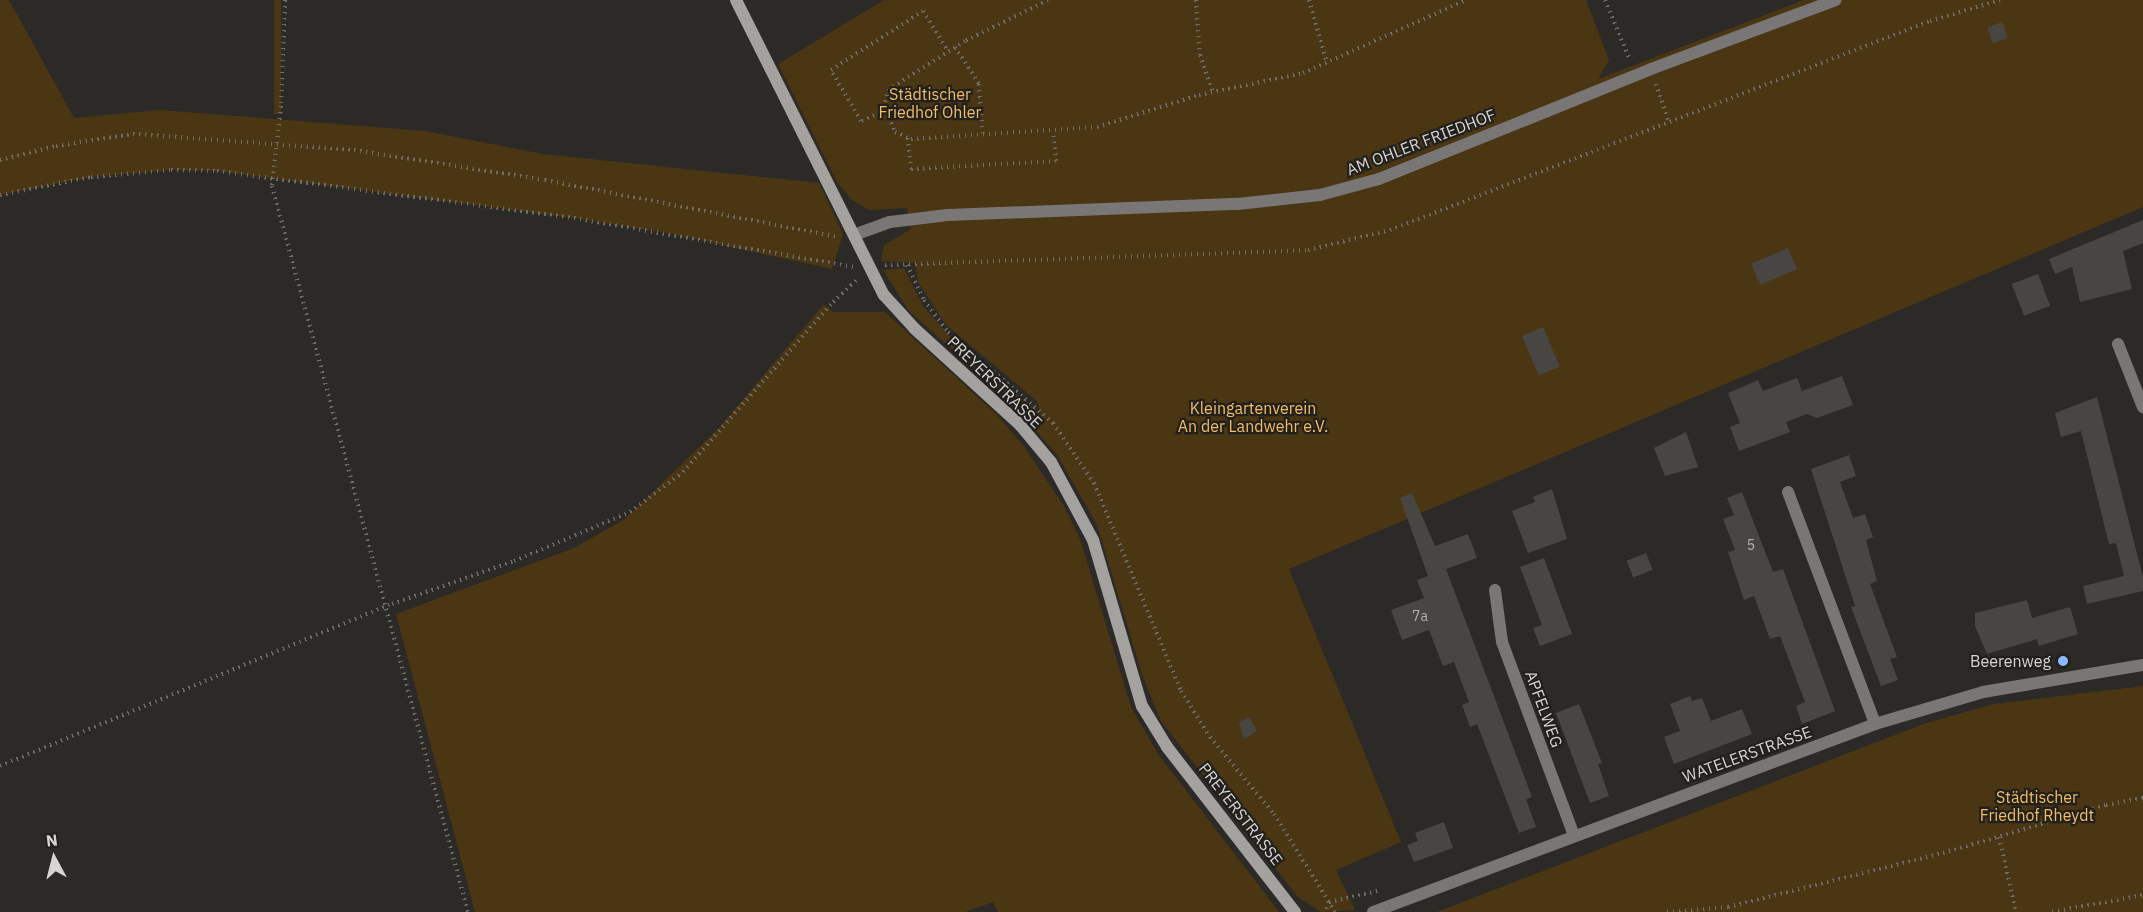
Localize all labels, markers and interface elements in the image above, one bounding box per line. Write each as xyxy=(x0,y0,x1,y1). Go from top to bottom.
park label: Städtischer Friedhof Ohler xyxy=(879,84,981,122)
street label: AM OHLER FRIEDHOF xyxy=(1344,105,1498,179)
street label: PREYERSTRASSE xyxy=(944,332,1046,432)
park label: Kleingartenverein An der Landwehr e.V. xyxy=(1178,398,1328,436)
house number: 5 xyxy=(1747,537,1755,553)
house number: 7a xyxy=(1412,608,1428,624)
place label: Beerenweg xyxy=(1970,651,2051,671)
marker: Beerenweg xyxy=(2056,654,2070,668)
street label: APFELWEG xyxy=(1521,668,1567,750)
street label: WATELERSTRASSE xyxy=(1680,722,1814,786)
street label: PREYERSTRASSE xyxy=(1195,759,1287,869)
park label: Städtischer Friedhof Rheydt xyxy=(1980,787,2094,825)
north arrow xyxy=(24,828,84,888)
text: N xyxy=(45,830,59,851)

